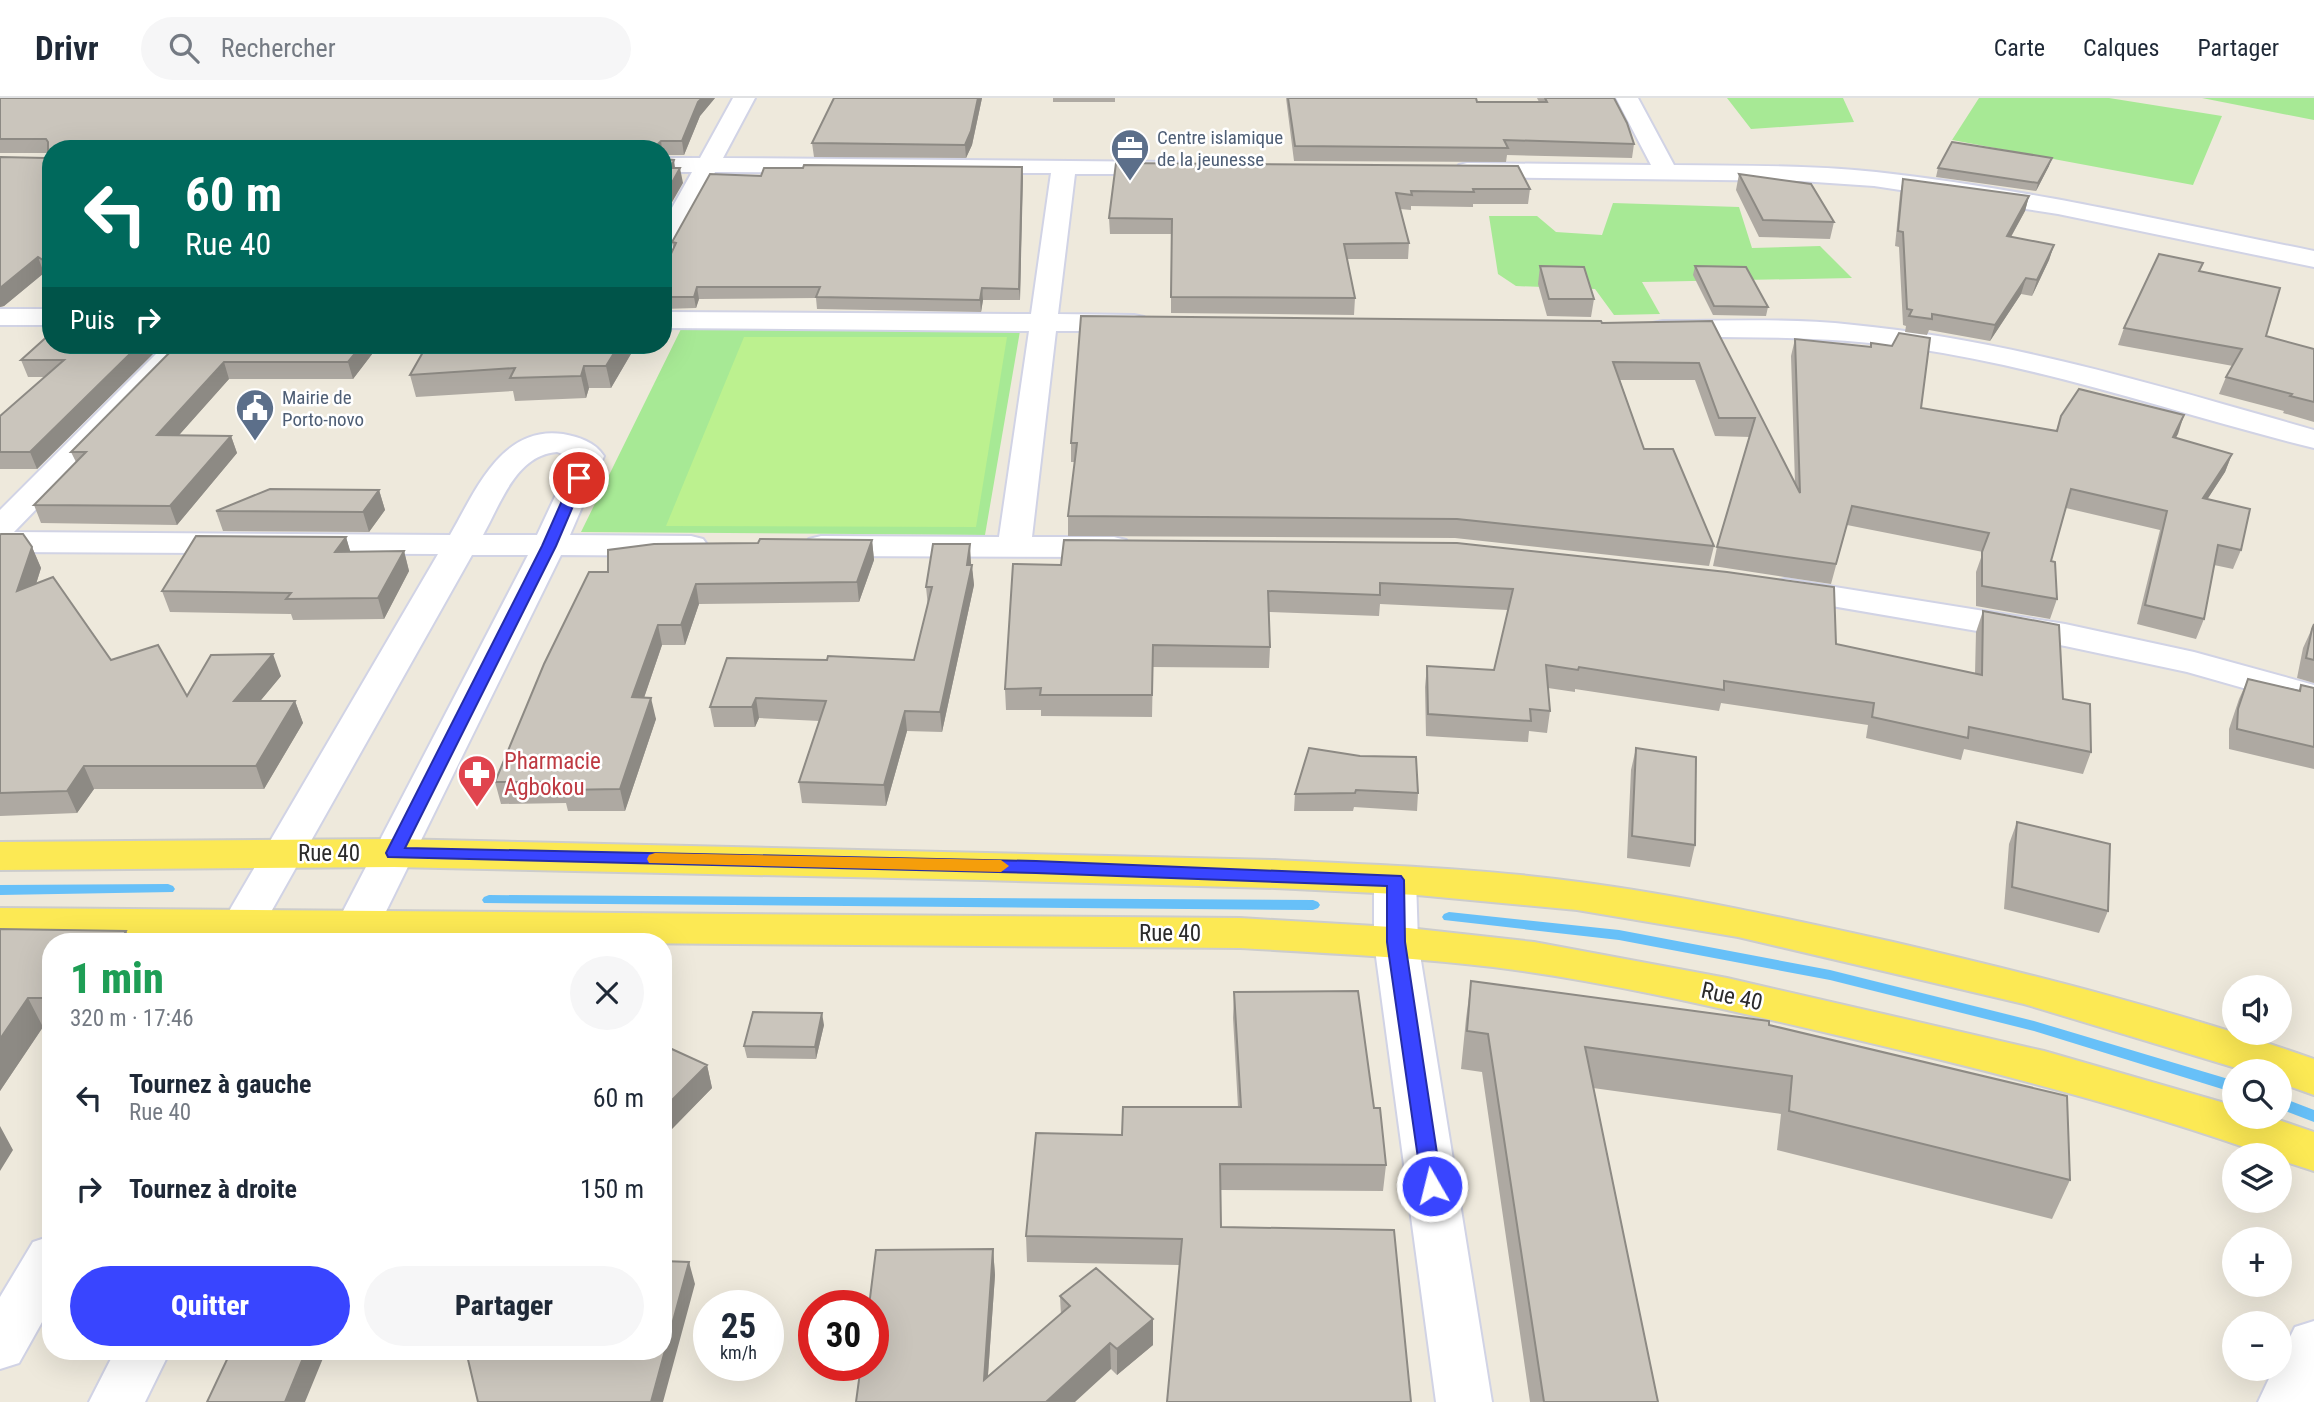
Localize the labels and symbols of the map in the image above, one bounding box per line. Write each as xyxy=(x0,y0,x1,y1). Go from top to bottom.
place label: Centre islamique de la jeunesse xyxy=(1157,126,1283,171)
office icon: Centre islamique de la jeunesse xyxy=(1109,127,1151,182)
place label: Mairie de Porto-novo xyxy=(282,386,364,431)
public building icon: Mairie de Porto-novo xyxy=(234,387,276,442)
pin xyxy=(549,448,609,508)
place label: Pharmacie Agbokou xyxy=(504,748,601,801)
pharmacy icon: Pharmacie Agbokou xyxy=(456,753,498,808)
street label: Rue 40 xyxy=(298,840,360,867)
street label: Rue 40 xyxy=(1139,920,1201,947)
street label: Rue 40 xyxy=(1699,977,1765,1016)
position arrow xyxy=(1395,1149,1469,1223)
speed limit sign: 30 xyxy=(798,1290,889,1381)

